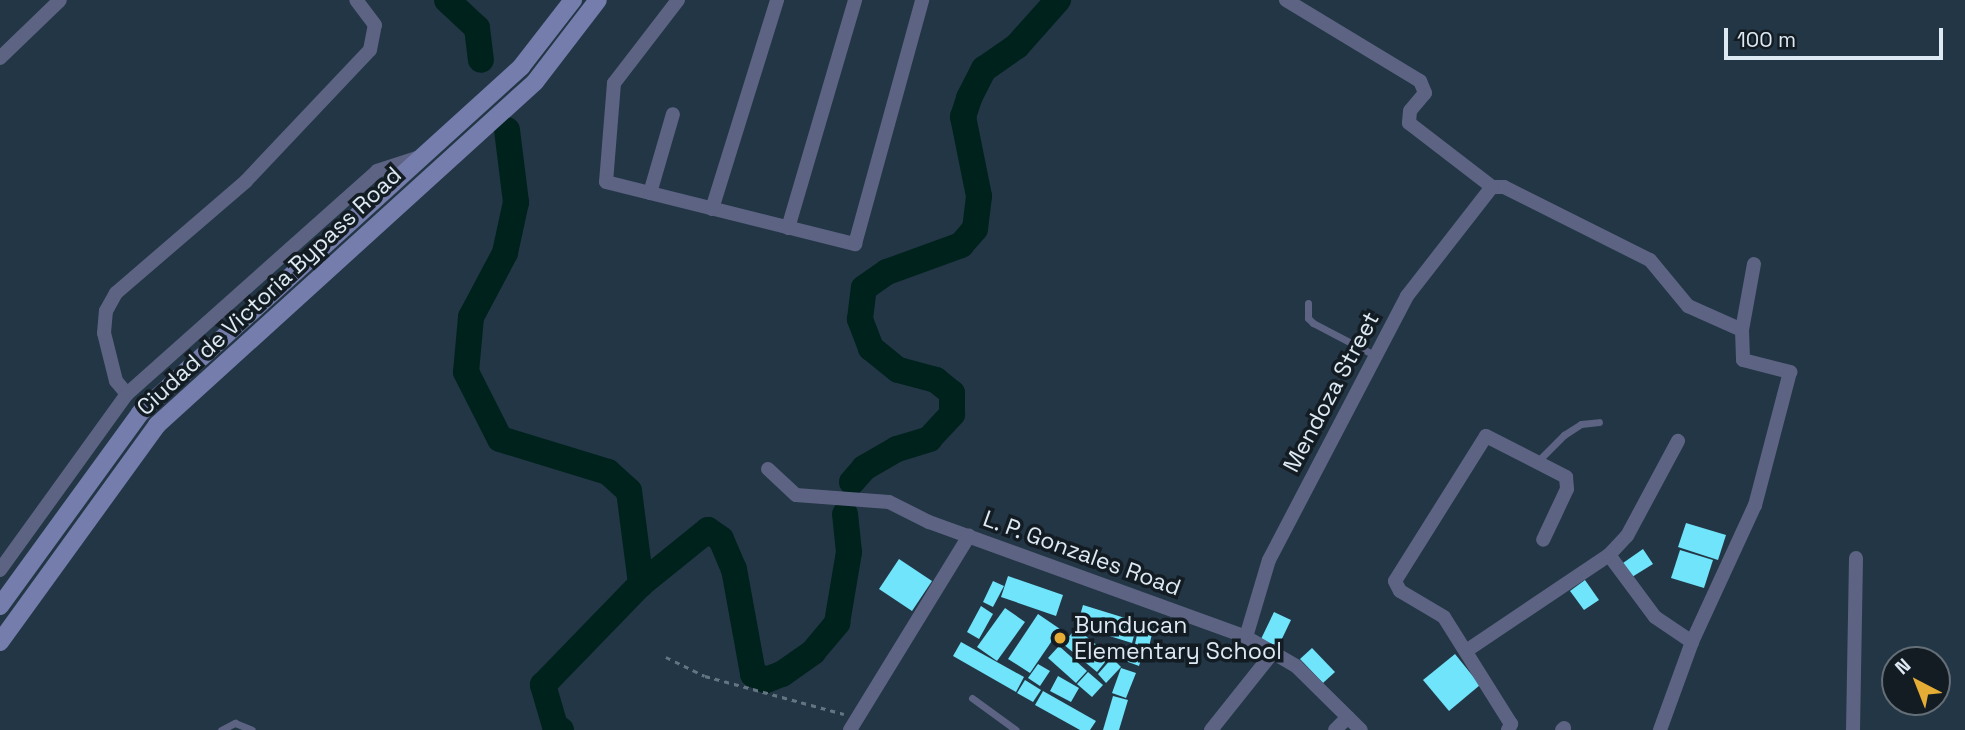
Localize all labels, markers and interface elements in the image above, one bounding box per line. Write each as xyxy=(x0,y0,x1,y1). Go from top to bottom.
scale bar xyxy=(1727,14,1946,58)
text: 100 m xyxy=(1737,26,1796,53)
street label: Ciudad de Victoria Bypass Road xyxy=(131,161,407,421)
street label: Mendoza Street xyxy=(1277,307,1385,477)
street label: L. P. Gonzales Road xyxy=(979,504,1185,602)
place label: Bunducan Elementary School xyxy=(1074,611,1282,665)
marker: Bunducan Elementary School xyxy=(1052,630,1068,646)
north arrow xyxy=(1881,646,1951,716)
text: N xyxy=(1890,653,1916,680)

